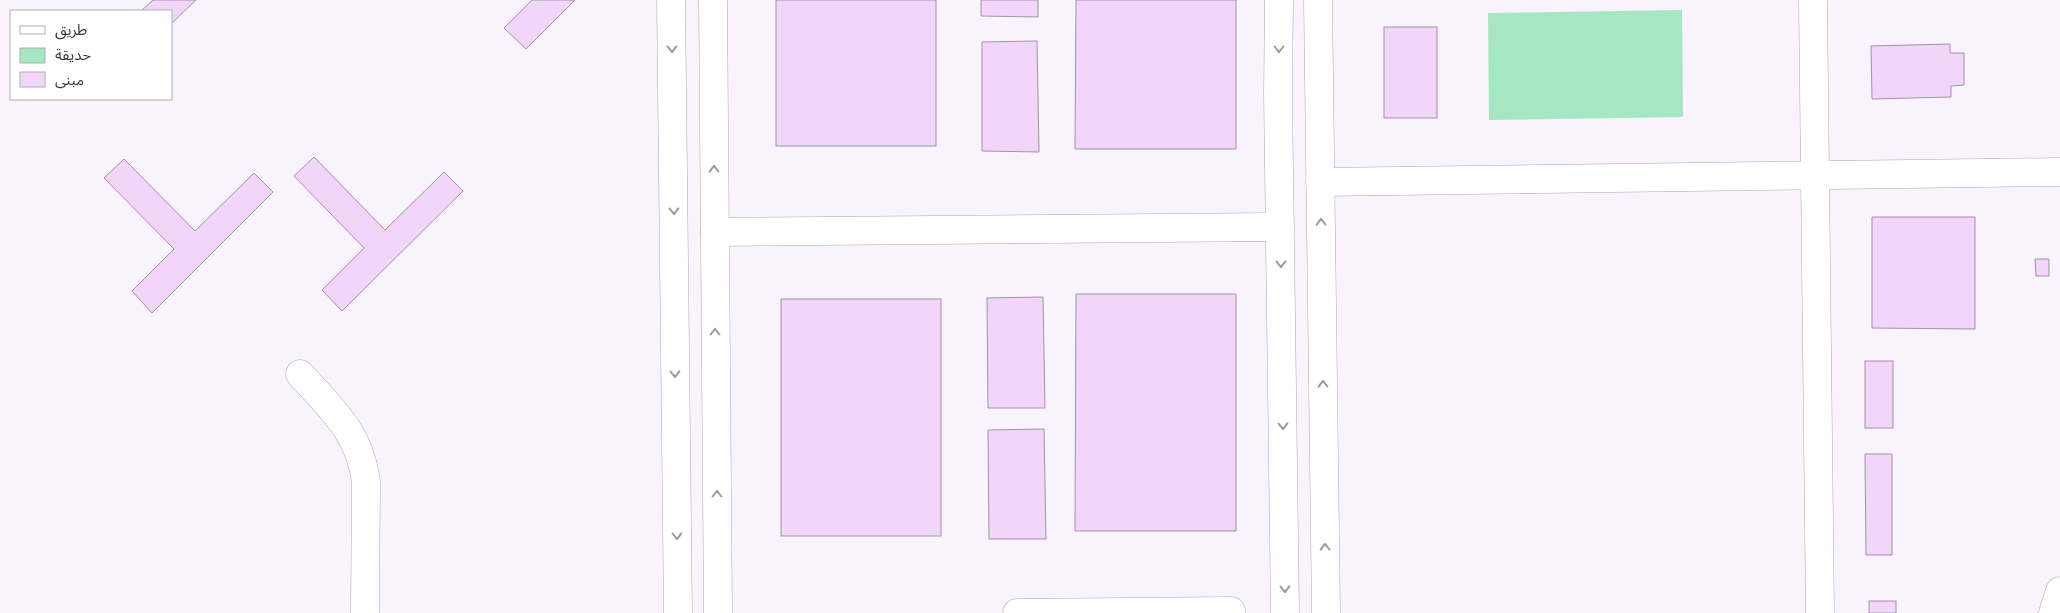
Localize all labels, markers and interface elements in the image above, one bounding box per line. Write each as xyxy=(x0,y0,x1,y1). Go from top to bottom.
legend xyxy=(10,10,172,100)
text: طريق xyxy=(55,20,87,40)
text: حديقة xyxy=(55,45,91,63)
one-way arrow xyxy=(667,45,677,53)
one-way arrow xyxy=(1273,45,1284,53)
text: مبنى xyxy=(55,70,84,89)
one-way arrow xyxy=(709,165,719,173)
one-way arrow xyxy=(669,208,679,215)
one-way arrow xyxy=(1316,218,1326,226)
one-way arrow xyxy=(1275,260,1286,268)
one-way arrow xyxy=(710,328,721,336)
one-way arrow xyxy=(670,370,681,378)
one-way arrow xyxy=(1318,380,1328,388)
one-way arrow xyxy=(1277,422,1288,430)
one-way arrow xyxy=(712,490,722,498)
one-way arrow xyxy=(672,532,682,540)
one-way arrow xyxy=(1320,543,1330,550)
one-way arrow xyxy=(1279,585,1290,593)

